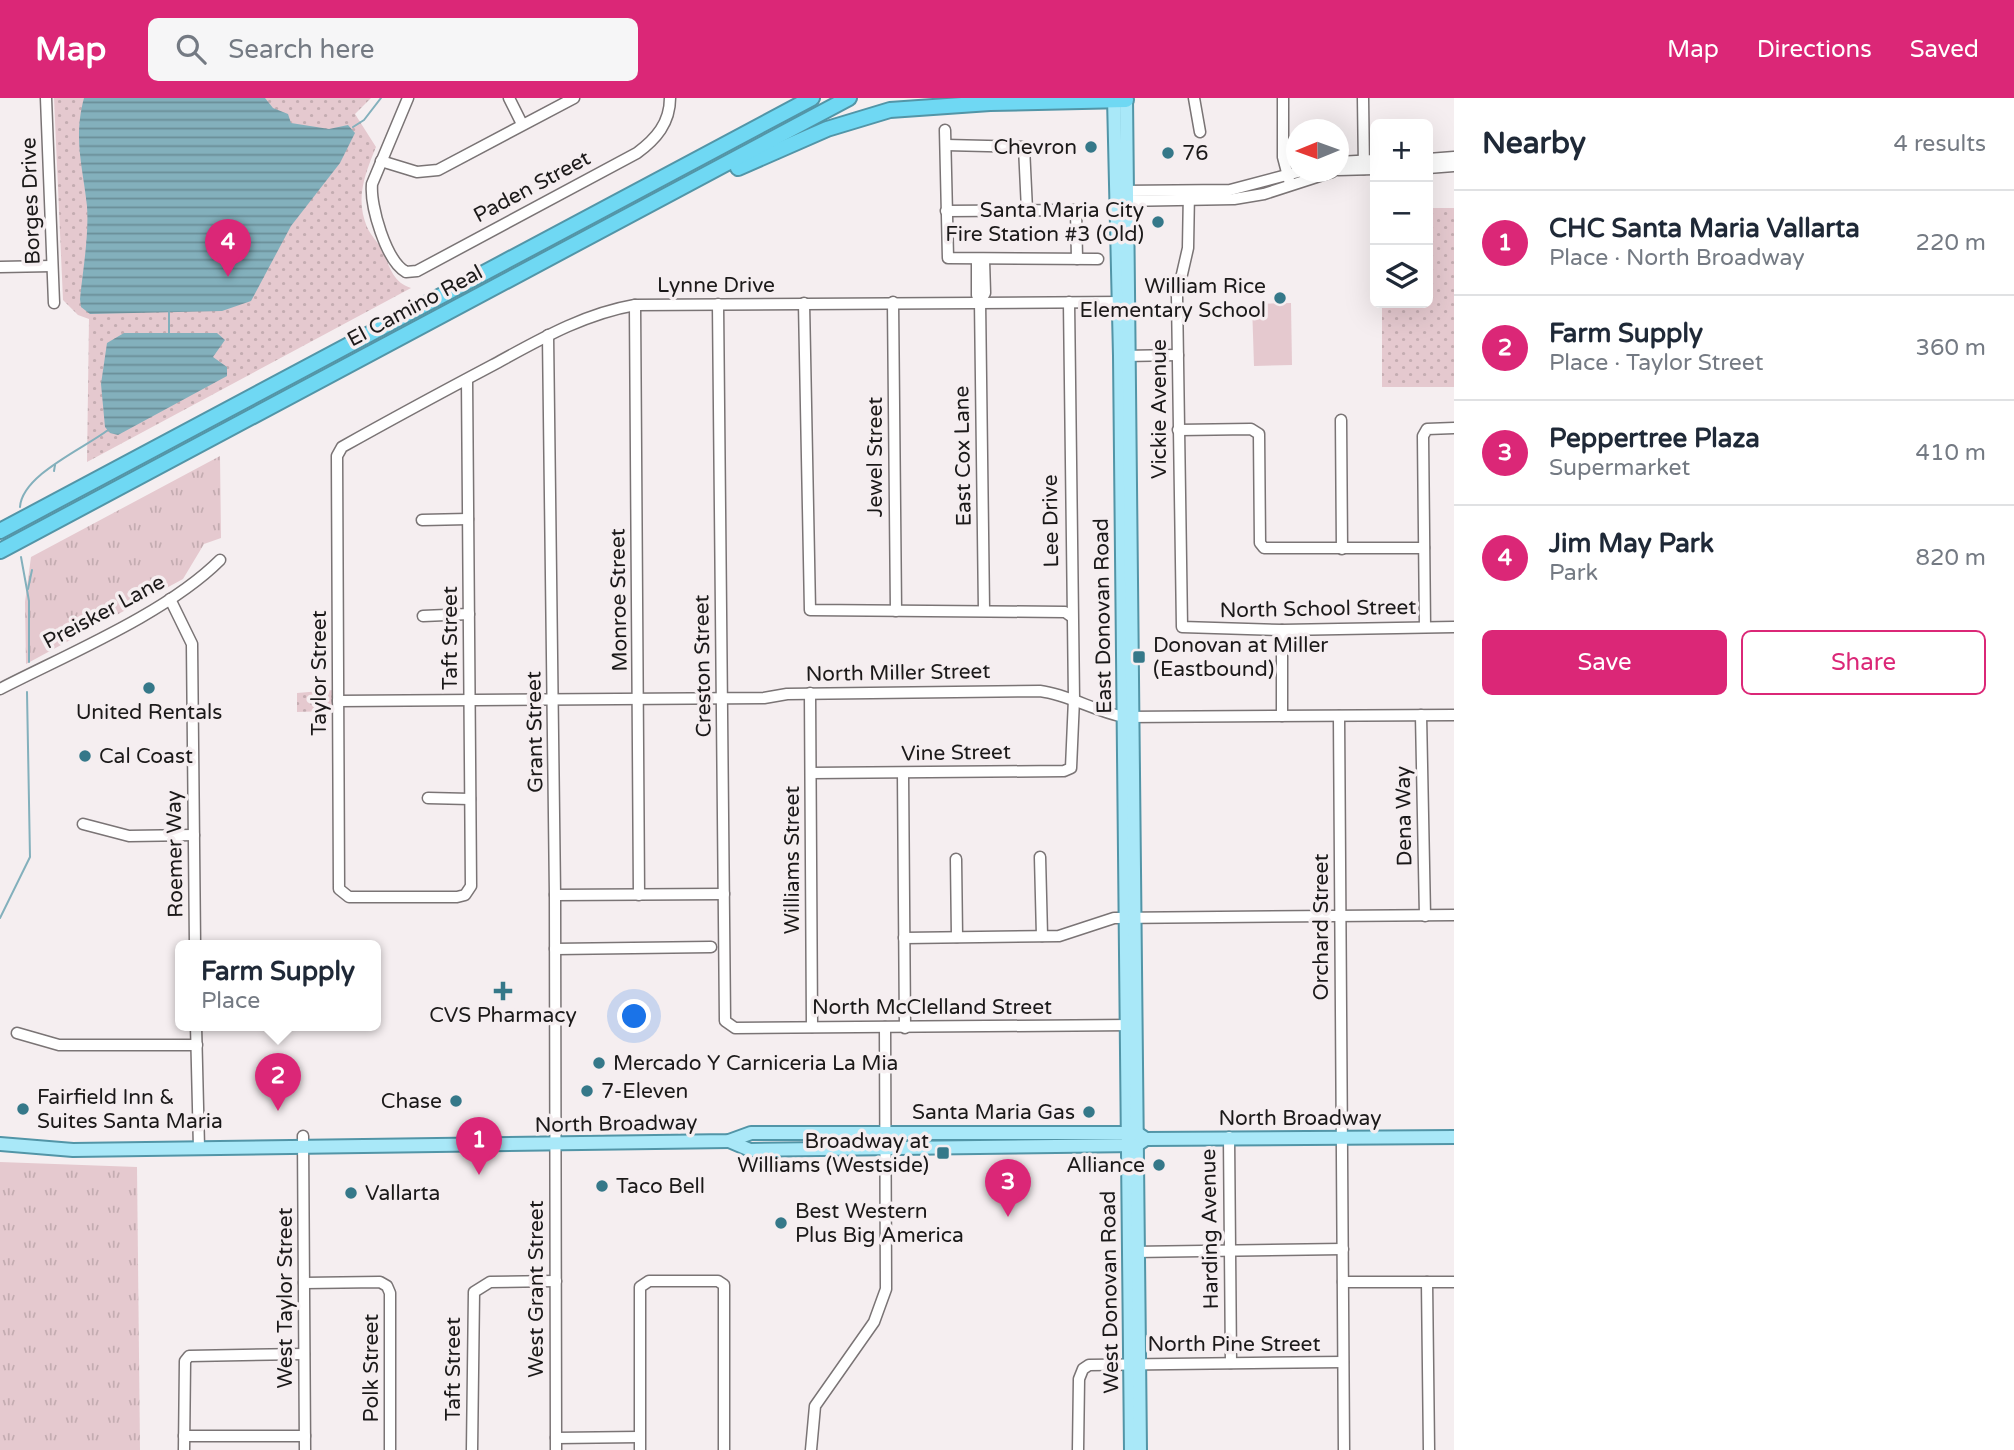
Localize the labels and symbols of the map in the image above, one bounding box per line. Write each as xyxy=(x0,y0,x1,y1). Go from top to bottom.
north arrow xyxy=(1286,119,1349,182)
place label: Chevron xyxy=(993,135,1077,160)
street label: Borges Drive xyxy=(16,137,46,265)
marker: Chevron xyxy=(1083,139,1099,155)
place label: 76 xyxy=(1182,141,1208,166)
marker: 76 xyxy=(1160,145,1176,161)
street label: Paden Street xyxy=(469,146,595,228)
place label: Santa Maria City Fire Station #3 (Old) xyxy=(945,198,1144,247)
marker: Santa Maria City Fire Station #3 (Old) xyxy=(1150,214,1166,230)
pin: 4 xyxy=(205,219,251,277)
street label: El Camino Real xyxy=(343,260,487,352)
street label: Lynne Drive xyxy=(657,273,775,298)
place label: William Rice Elementary School xyxy=(1079,274,1266,323)
marker: William Rice Elementary School xyxy=(1272,290,1288,306)
street label: Vickie Avenue xyxy=(1147,339,1172,479)
street label: East Cox Lane xyxy=(949,385,977,527)
street label: Jewel Street xyxy=(863,397,888,517)
street label: Lee Drive xyxy=(1038,474,1064,568)
street label: East Donovan Road xyxy=(1089,518,1117,714)
street label: Monroe Street xyxy=(605,528,633,672)
street label: Preisker Lane xyxy=(39,569,169,655)
street label: Taft Street xyxy=(438,586,463,690)
street label: Creston Street xyxy=(689,594,717,738)
street label: North School Street xyxy=(1219,595,1417,623)
street label: Taylor Street xyxy=(307,610,332,736)
place label: Donovan at Miller (Eastbound) xyxy=(1153,633,1328,682)
marker: Donovan at Miller (Eastbound) xyxy=(1131,649,1147,665)
street label: North Miller Street xyxy=(805,659,991,687)
street label: Grant Street xyxy=(521,671,549,793)
marker: United Rentals xyxy=(141,680,157,696)
place label: United Rentals xyxy=(76,700,222,725)
street label: Vine Street xyxy=(901,740,1011,766)
place label: Cal Coast xyxy=(99,744,193,769)
marker: Cal Coast xyxy=(77,748,93,764)
street label: Dena Way xyxy=(1391,765,1417,867)
street label: Williams Street xyxy=(780,786,805,934)
street label: Roemer Way xyxy=(161,790,189,918)
street label: Orchard Street xyxy=(1309,854,1334,1000)
marker: CVS Pharmacy xyxy=(495,983,511,999)
street label: North McClelland Street xyxy=(812,995,1052,1020)
your location xyxy=(617,999,651,1033)
place label: CVS Pharmacy xyxy=(429,1003,577,1028)
place label: Mercado Y Carniceria La Mia xyxy=(613,1051,898,1076)
pin: 2 xyxy=(255,1053,301,1111)
marker: Mercado Y Carniceria La Mia xyxy=(591,1055,607,1071)
place label: 7-Eleven xyxy=(601,1079,688,1104)
marker: 7-Eleven xyxy=(579,1083,595,1099)
place label: Fairfield Inn & Suites Santa Maria xyxy=(37,1085,223,1134)
place label: Chase xyxy=(381,1089,442,1114)
marker: Chase xyxy=(448,1093,464,1109)
place label: Santa Maria Gas xyxy=(912,1100,1075,1125)
marker: Fairfield Inn & Suites Santa Maria xyxy=(15,1101,31,1117)
marker: Santa Maria Gas xyxy=(1081,1104,1097,1120)
street label: North Broadway xyxy=(1218,1106,1382,1131)
street label: North Broadway xyxy=(534,1110,698,1138)
pin: 1 xyxy=(456,1117,502,1175)
place label: Broadway at Williams (Westside) xyxy=(737,1129,929,1178)
marker: Broadway at Williams (Westside) xyxy=(935,1145,951,1161)
street label: Harding Avenue xyxy=(1196,1148,1224,1309)
place label: Alliance xyxy=(1066,1153,1145,1178)
marker: Alliance xyxy=(1151,1157,1167,1173)
pin: 3 xyxy=(985,1159,1031,1217)
place label: Taco Bell xyxy=(616,1174,705,1199)
marker: Taco Bell xyxy=(594,1178,610,1194)
place label: Vallarta xyxy=(365,1181,440,1206)
marker: Vallarta xyxy=(343,1185,359,1201)
street label: West Donovan Road xyxy=(1096,1190,1124,1394)
place label: Best Western Plus Big America xyxy=(795,1199,964,1248)
street label: West Grant Street xyxy=(524,1200,549,1378)
street label: West Taylor Street xyxy=(273,1207,298,1389)
marker: Best Western Plus Big America xyxy=(773,1215,789,1231)
street label: Polk Street xyxy=(359,1314,384,1422)
street label: Taft Street xyxy=(441,1317,466,1421)
street label: North Pine Street xyxy=(1148,1332,1320,1357)

